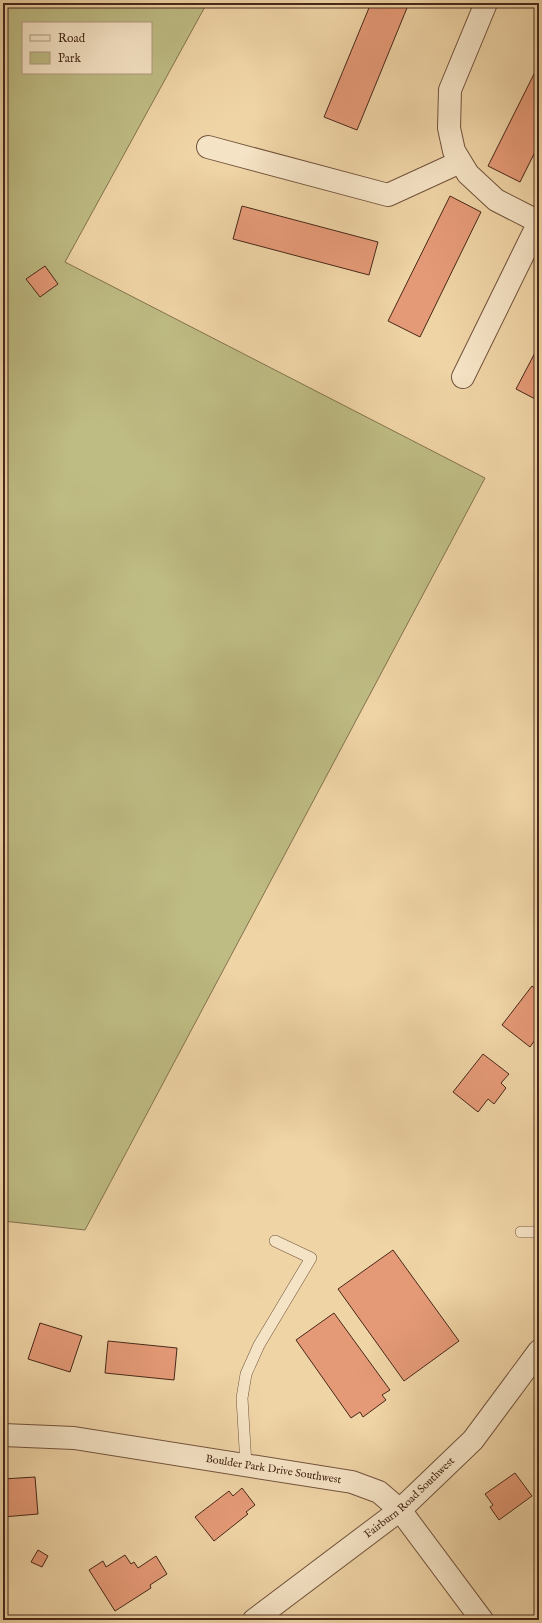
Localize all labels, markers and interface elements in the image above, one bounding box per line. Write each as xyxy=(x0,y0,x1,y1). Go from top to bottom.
legend xyxy=(22,22,152,74)
text: Road xyxy=(58,31,86,46)
text: Park xyxy=(58,51,81,66)
street label: Boulder Park Drive Southwest xyxy=(205,1452,343,1487)
street label: Fairburn Road Southwest xyxy=(361,1454,458,1541)

